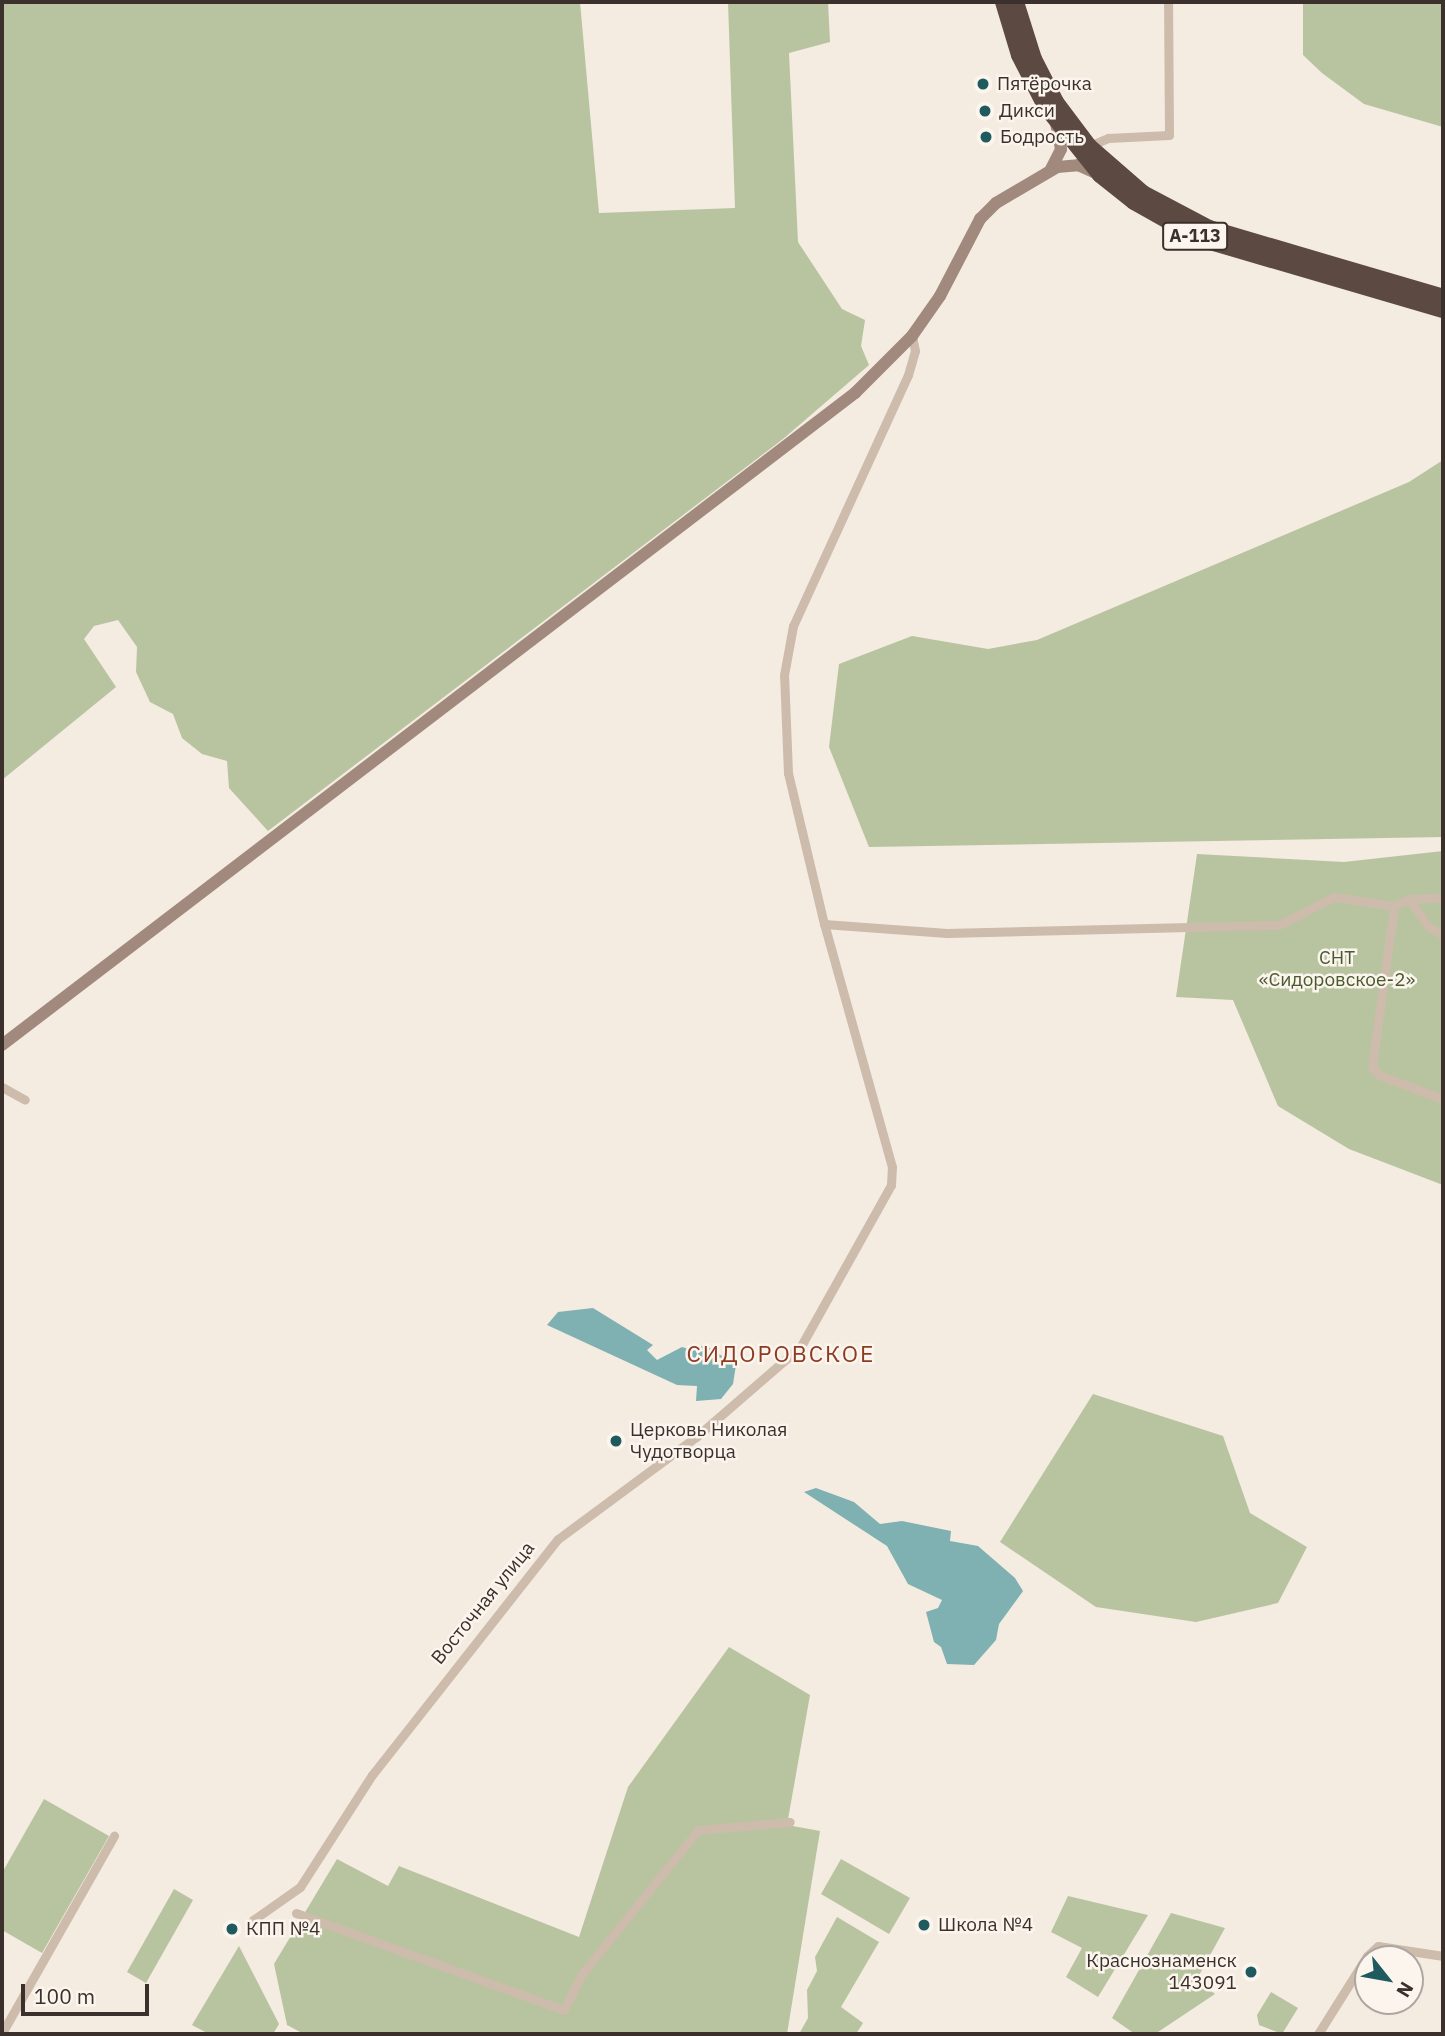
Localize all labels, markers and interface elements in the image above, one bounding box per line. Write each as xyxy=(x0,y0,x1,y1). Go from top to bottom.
place label: Пятёрочка xyxy=(997,73,1092,95)
marker: Пятёрочка xyxy=(975,76,991,92)
place label: Дикси xyxy=(999,100,1055,122)
marker: Дикси xyxy=(977,103,993,119)
place label: Бодрость xyxy=(1000,126,1084,148)
marker: Бодрость xyxy=(978,129,994,145)
road number: А-113 xyxy=(1162,222,1228,250)
park label: СНТ «Сидоровское-2» xyxy=(1259,947,1415,991)
district label: СИДОРОВСКОЕ xyxy=(688,1339,874,1367)
place label: Церковь Николая Чудотворца xyxy=(630,1419,787,1463)
marker: Церковь Николая Чудотворца xyxy=(608,1433,624,1449)
street label: Восточная улица xyxy=(427,1537,539,1669)
place label: Школа №4 xyxy=(938,1914,1033,1936)
marker: Школа №4 xyxy=(916,1917,932,1933)
place label: КПП №4 xyxy=(246,1918,320,1940)
marker: КПП №4 xyxy=(224,1921,240,1937)
north arrow xyxy=(1354,1945,1424,2015)
place label: Краснознаменск 143091 xyxy=(1086,1950,1237,1994)
marker: Краснознаменск 143091 xyxy=(1243,1964,1259,1980)
scale bar xyxy=(24,1969,152,2013)
text: N xyxy=(1391,1978,1419,2002)
text: 100 m xyxy=(34,1982,95,2010)

